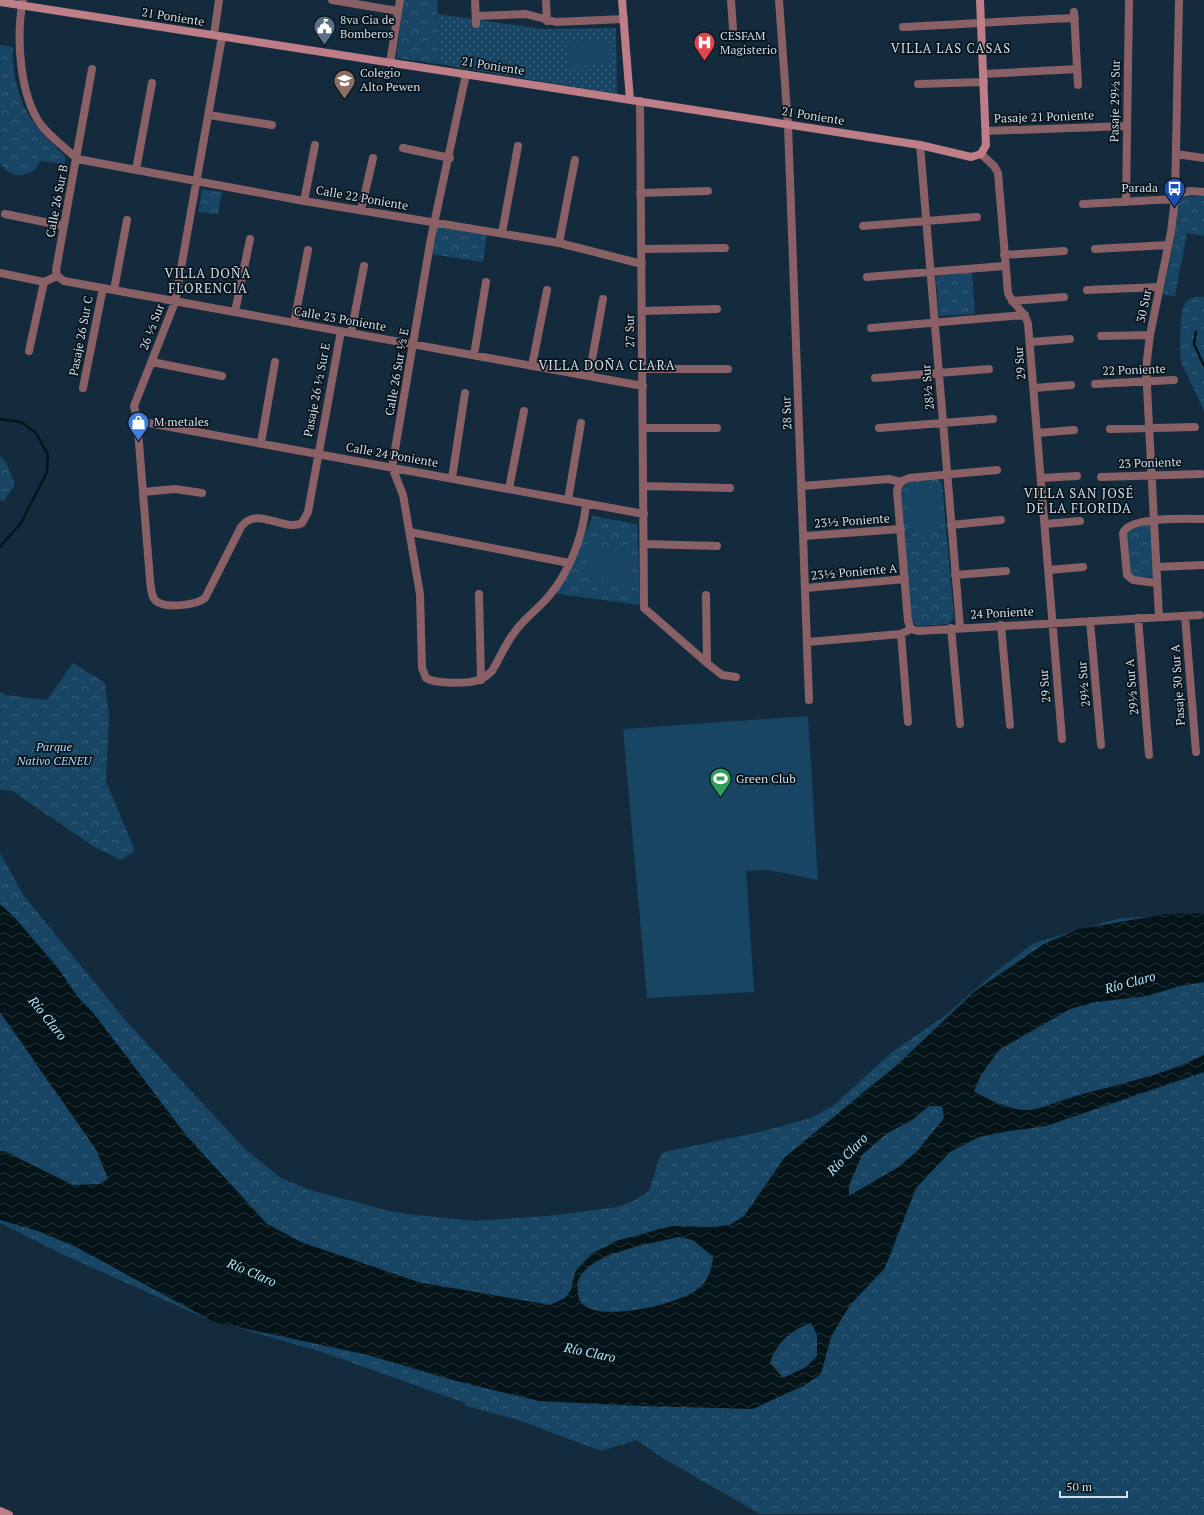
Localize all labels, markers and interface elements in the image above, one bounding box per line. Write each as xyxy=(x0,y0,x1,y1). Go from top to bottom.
street label: 21 Poniente xyxy=(141,4,206,29)
place label: 8va Cia de Bomberos xyxy=(340,12,394,41)
public building icon: 8va Cia de Bomberos xyxy=(312,14,338,47)
place label: CESFAM Magisterio xyxy=(720,28,777,57)
hospital icon: CESFAM Magisterio xyxy=(692,30,718,63)
district label: VILLA LAS CASAS xyxy=(891,39,1011,57)
street label: 21 Poniente xyxy=(461,53,526,78)
street label: Pasaje 29½ Sur xyxy=(1106,59,1123,142)
place label: Colegio Alto Pewen xyxy=(360,65,420,94)
school or university icon: Colegio Alto Pewen xyxy=(332,67,358,100)
street label: 21 Poniente xyxy=(781,103,846,128)
street label: Pasaje 21 Poniente xyxy=(994,107,1094,126)
street label: Calle 26 Sur B xyxy=(42,163,71,239)
bus stop icon: Parada xyxy=(1161,175,1187,208)
place label: Parada xyxy=(1121,180,1158,195)
street label: Calle 22 Poniente xyxy=(315,182,409,213)
district label: VILLA DOÑA FLORENCIA xyxy=(165,264,251,297)
street label: 30 Sur xyxy=(1133,288,1154,324)
street label: Pasaje 26 Sur C xyxy=(65,294,96,377)
street label: 26 ½ Sur xyxy=(136,301,167,352)
street label: Calle 23 Poniente xyxy=(293,303,387,334)
street label: 27 Sur xyxy=(622,314,637,348)
street label: Calle 26 Sur ½ E xyxy=(381,327,412,417)
street label: Pasaje 26 ½ Sur E xyxy=(300,342,333,438)
street label: 29 Sur xyxy=(1011,345,1028,380)
district label: VILLA DOÑA CLARA xyxy=(538,356,676,374)
street label: 22 Poniente xyxy=(1102,361,1166,378)
street label: 28½ Sur xyxy=(918,363,937,410)
street label: 28 Sur xyxy=(778,396,795,430)
shop icon: M metales xyxy=(126,409,152,442)
place label: M metales xyxy=(154,414,209,429)
street label: Calle 24 Poniente xyxy=(345,439,439,470)
street label: 23 Poniente xyxy=(1118,454,1182,471)
district label: VILLA SAN JOSÉ DE LA FLORIDA xyxy=(1024,484,1134,517)
street label: 23½ Poniente xyxy=(814,510,890,531)
street label: 23½ Poniente A xyxy=(810,560,898,583)
street label: 24 Poniente xyxy=(970,603,1034,622)
street label: Pasaje 30 Sur A xyxy=(1167,643,1188,726)
street label: 29½ Sur A xyxy=(1121,657,1141,716)
street label: 29½ Sur xyxy=(1074,660,1093,707)
street label: 29 Sur xyxy=(1036,668,1053,703)
park label: Parque Nativo CENEU xyxy=(16,739,93,768)
sports icon: Green Club xyxy=(708,766,734,799)
place label: Green Club xyxy=(736,771,796,786)
water label: Río Claro xyxy=(1102,966,1158,998)
water label: Río Claro xyxy=(24,991,72,1044)
water label: Río Claro xyxy=(822,1129,872,1180)
water label: Río Claro xyxy=(224,1253,280,1291)
water label: Río Claro xyxy=(562,1338,618,1366)
scale bar xyxy=(1060,1473,1127,1499)
text: 50 m xyxy=(1066,1479,1093,1494)

